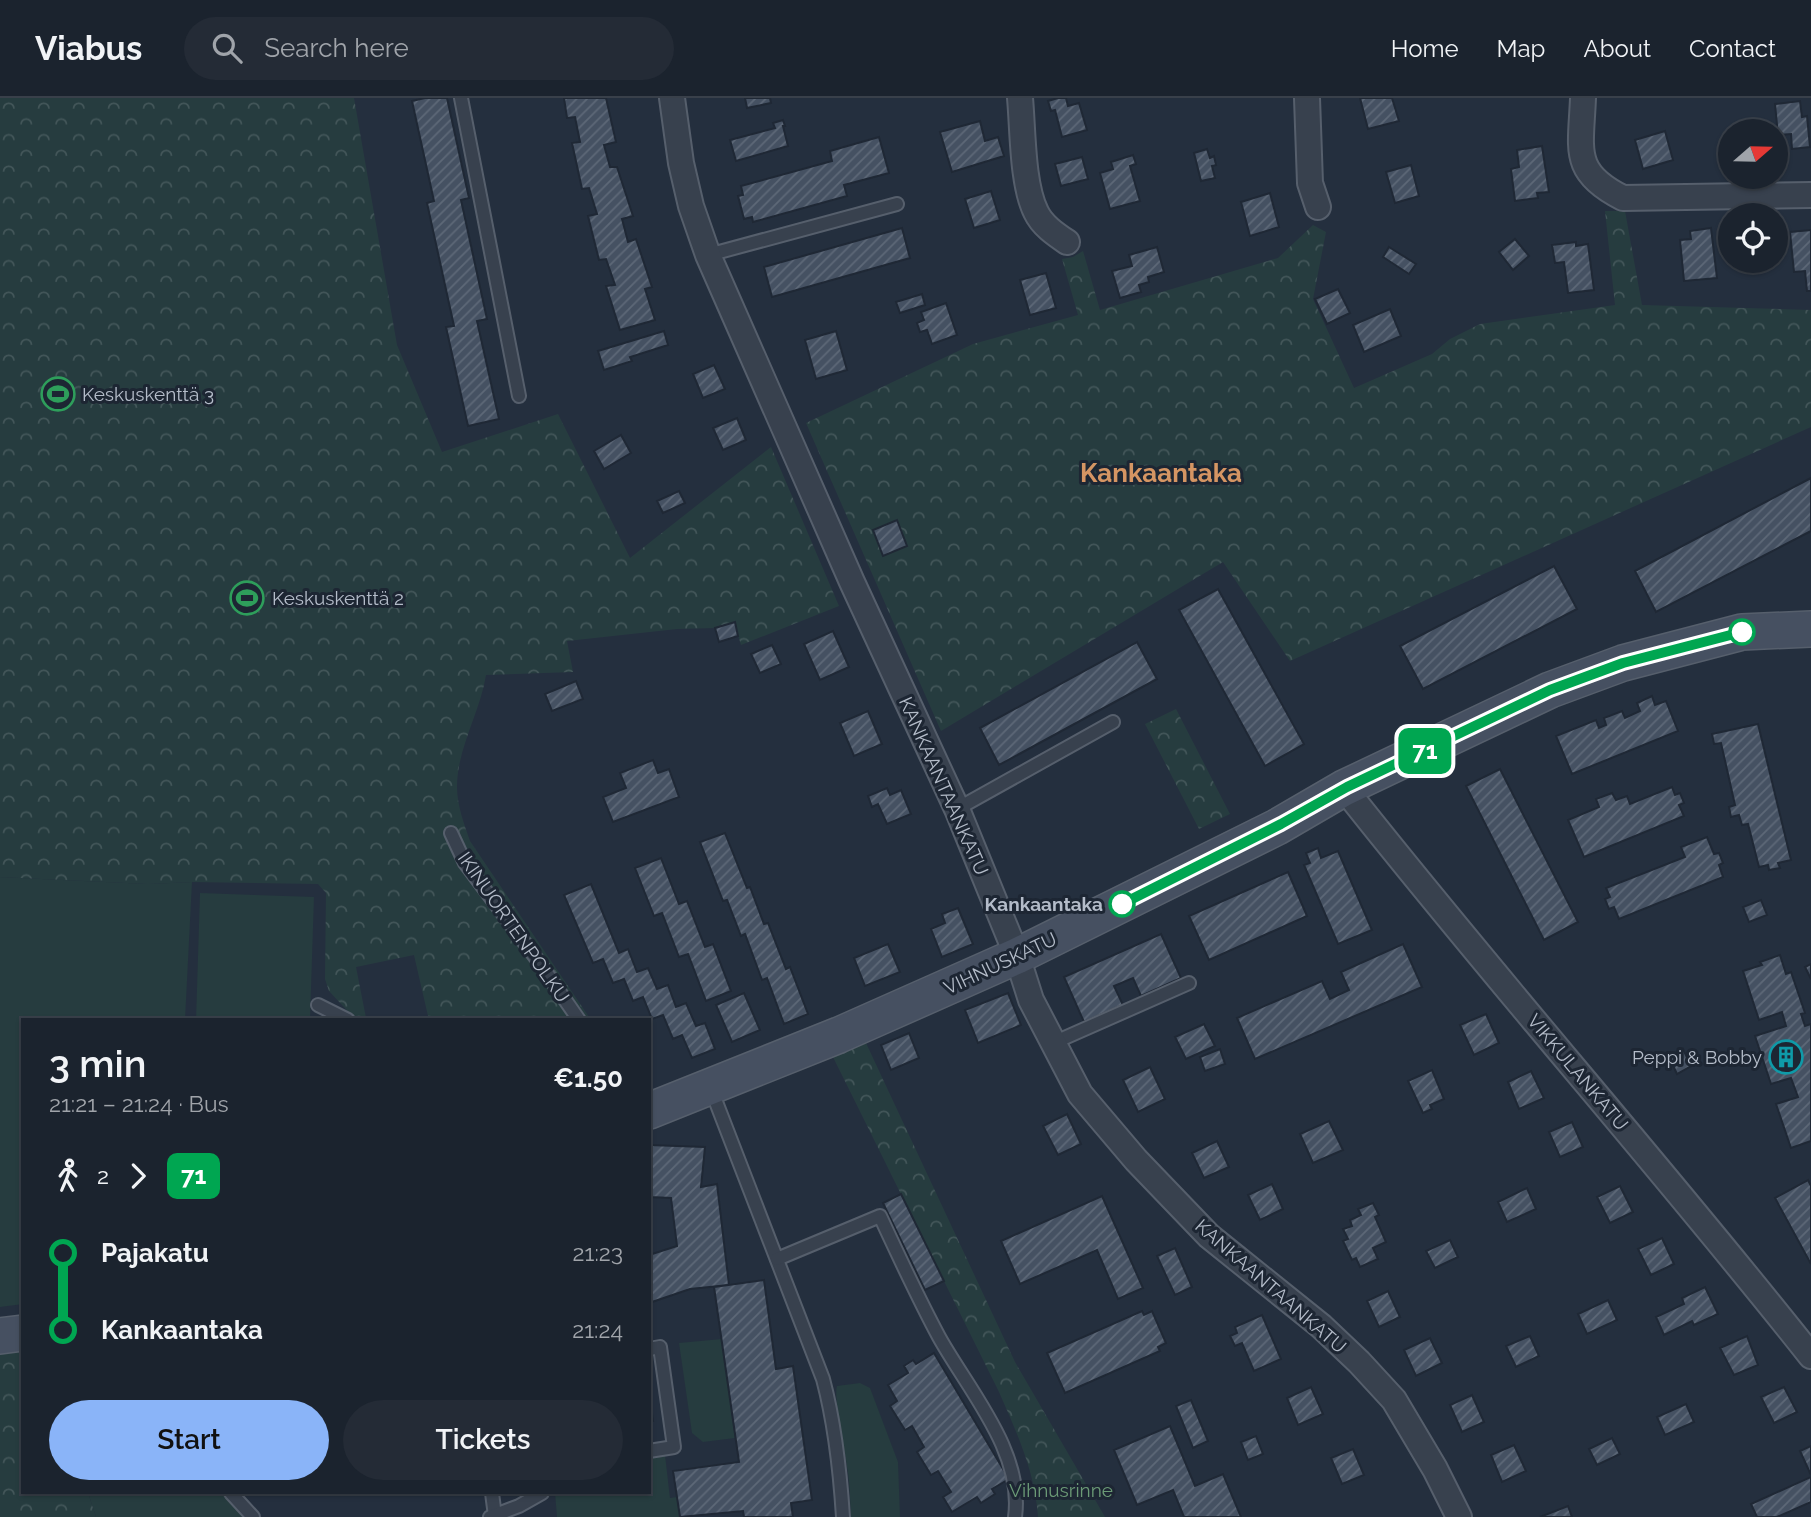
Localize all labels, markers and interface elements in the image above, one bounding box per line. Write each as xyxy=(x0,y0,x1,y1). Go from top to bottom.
search box xyxy=(184,17,674,80)
text: Viabus xyxy=(35,29,142,68)
icon: search xyxy=(208,29,246,67)
text: Search here xyxy=(264,33,409,63)
text: Home xyxy=(1391,34,1459,63)
text: Map xyxy=(1497,34,1545,63)
text: About xyxy=(1583,34,1651,63)
text: Contact xyxy=(1689,34,1776,63)
north arrow xyxy=(1718,119,1788,189)
map controls xyxy=(1718,119,1788,273)
button: locate xyxy=(1718,203,1788,273)
sports icon: Keskuskenttä 3 xyxy=(39,375,77,413)
place label: Keskuskenttä 3 xyxy=(82,383,214,405)
district label: Kankaantaka xyxy=(1080,458,1242,488)
sports icon: Keskuskenttä 2 xyxy=(228,579,266,617)
place label: Keskuskenttä 2 xyxy=(272,587,404,609)
unlabelled marker xyxy=(1729,619,1755,645)
street label: KANKAANTAANKATU xyxy=(895,694,993,878)
line badge: 71 xyxy=(1394,728,1456,774)
text: 71 xyxy=(1412,736,1438,765)
street label: IKINUORTENPOLKU xyxy=(454,847,574,1007)
marker: Kankaantaka xyxy=(1109,891,1135,917)
place label: Kankaantaka xyxy=(985,893,1103,915)
street label: VIHNUSKATU xyxy=(940,927,1060,999)
street label: VIKKULANKATU xyxy=(1523,1010,1633,1134)
building icon: Peppi & Bobby xyxy=(1767,1038,1805,1076)
text: 3 min xyxy=(49,1041,146,1086)
place label: Peppi & Bobby xyxy=(1632,1046,1762,1068)
text: €1.50 xyxy=(553,1063,623,1093)
text: 21:21 – 21:24 · Bus xyxy=(49,1090,229,1117)
icon: walk xyxy=(49,1157,87,1195)
icon: forward xyxy=(119,1157,157,1195)
text: 71 xyxy=(181,1161,206,1190)
text: 2 xyxy=(97,1162,109,1189)
street label: KANKAANTAANKATU xyxy=(1191,1214,1351,1358)
text: Pajakatu xyxy=(101,1238,209,1268)
text: 21:23 xyxy=(573,1239,623,1266)
text: Kankaantaka xyxy=(101,1315,263,1345)
text: 21:24 xyxy=(572,1316,623,1343)
button: Start xyxy=(49,1400,329,1480)
button: Tickets xyxy=(343,1400,623,1480)
park label: Vihnusrinne xyxy=(1009,1479,1113,1501)

